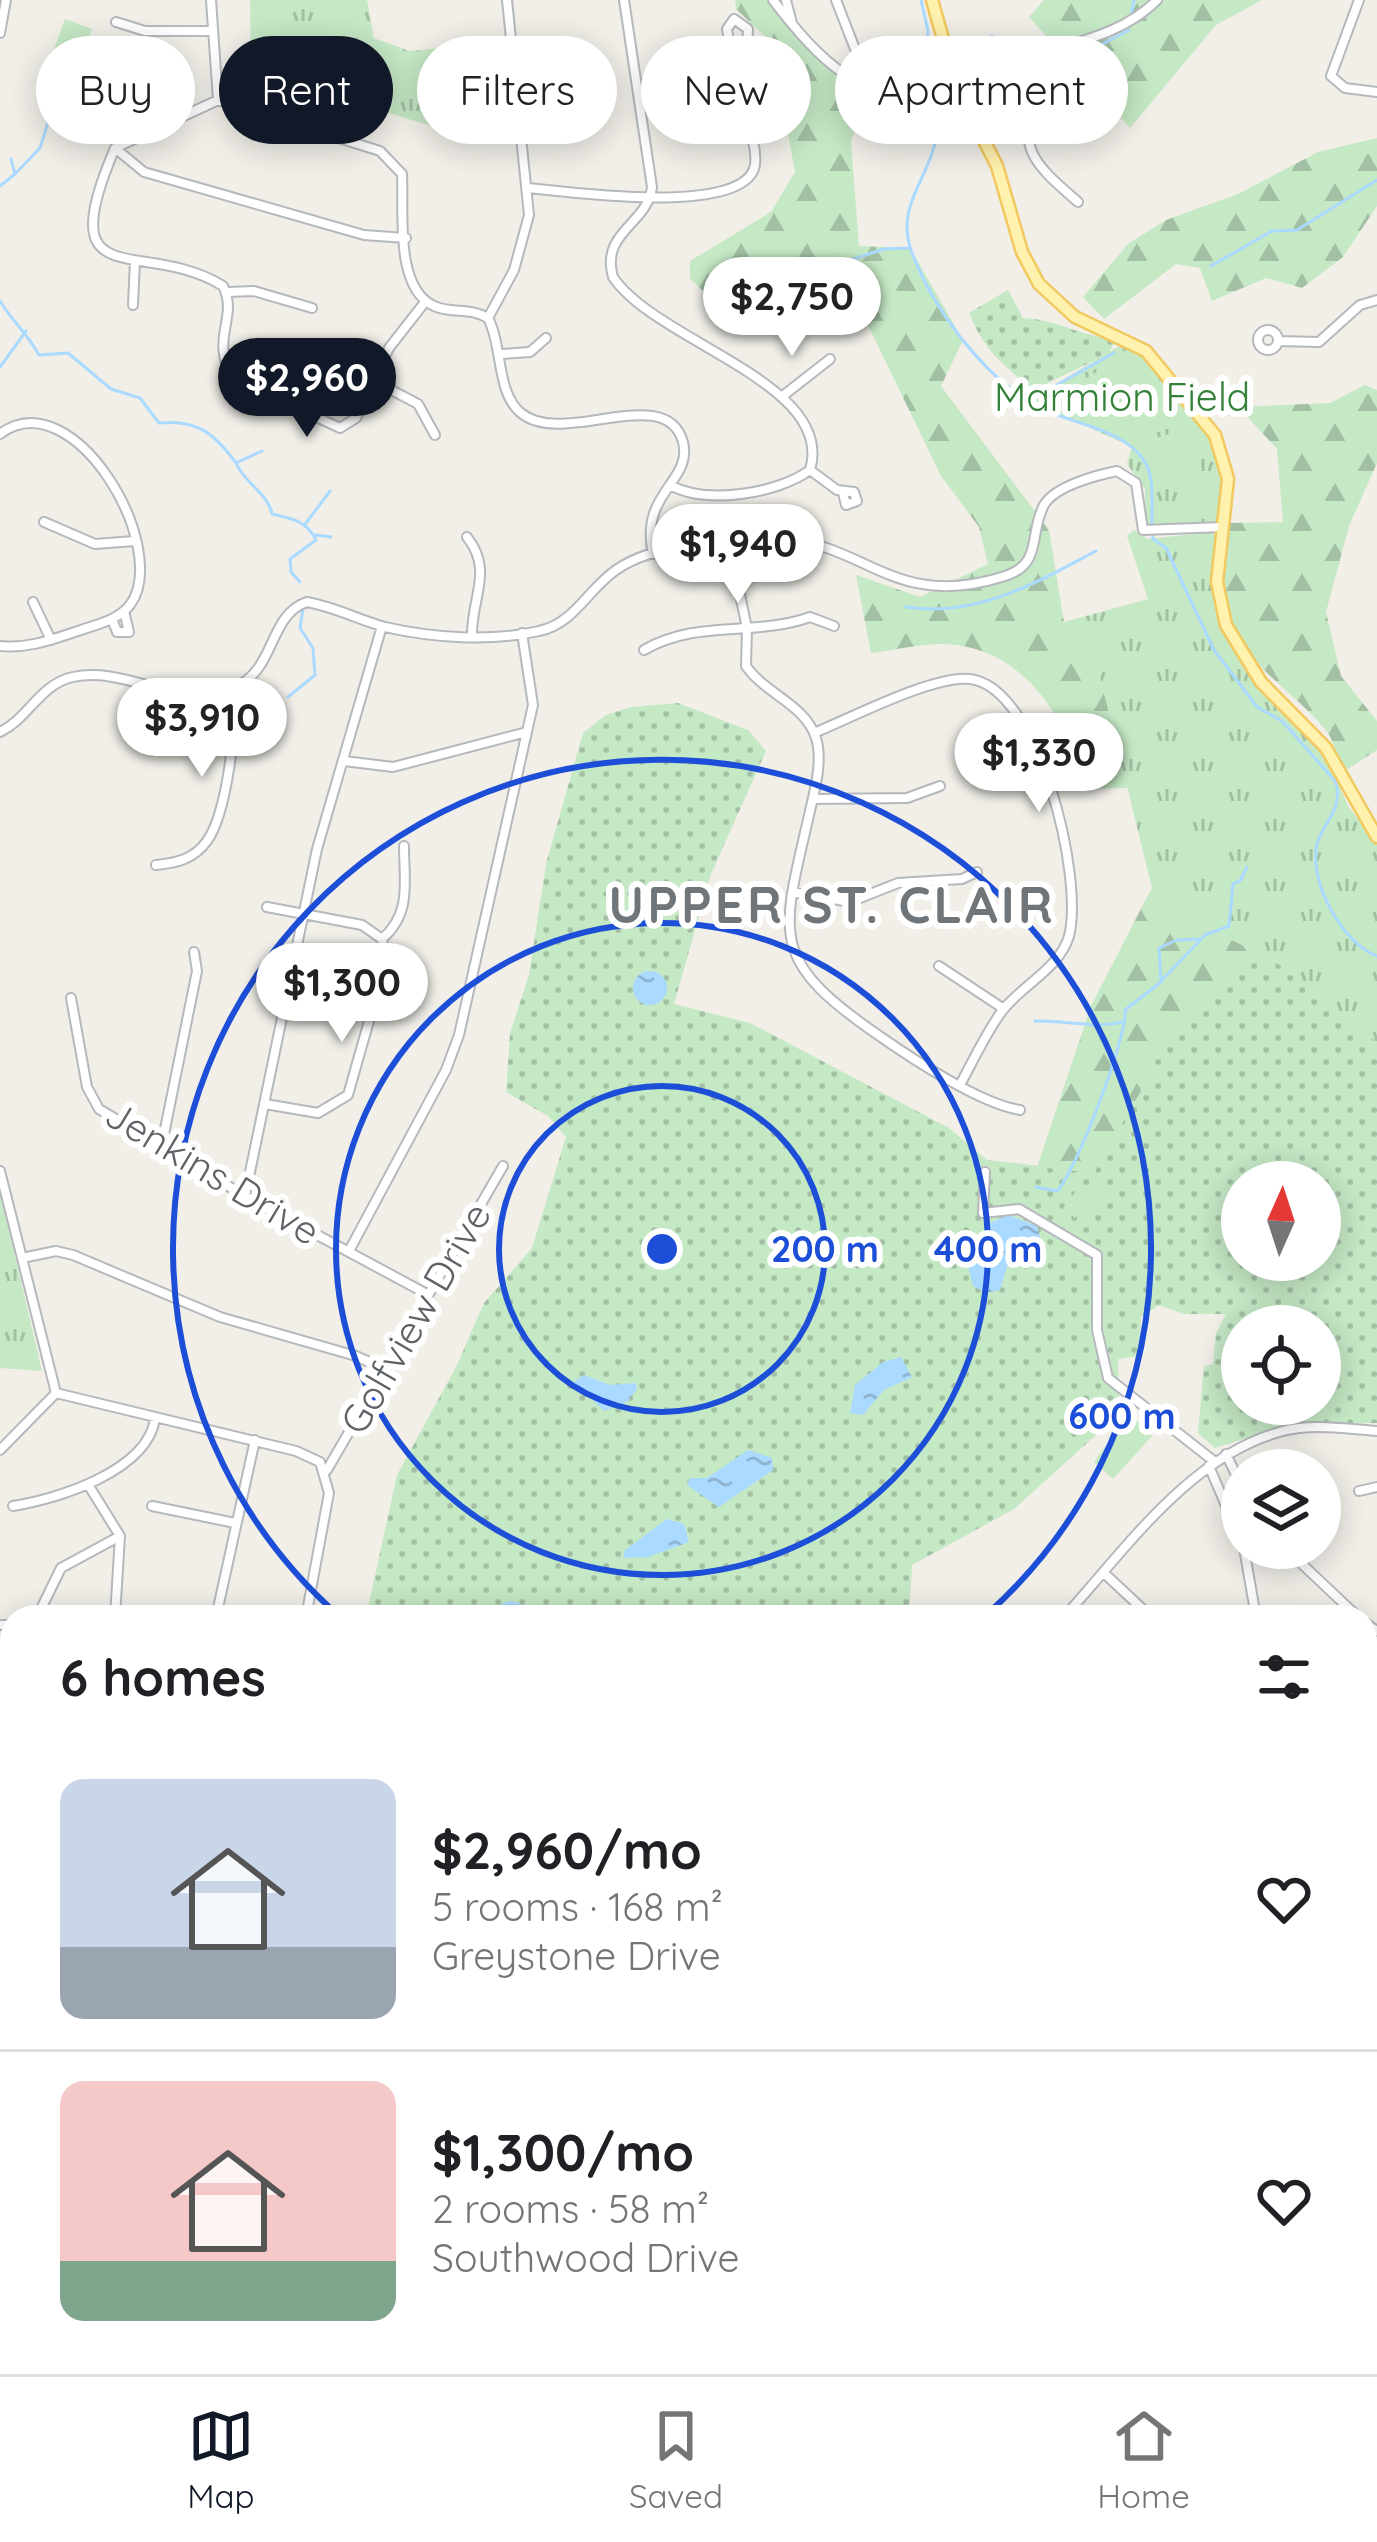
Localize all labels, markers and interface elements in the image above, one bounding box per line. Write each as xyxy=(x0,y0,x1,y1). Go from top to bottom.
chip: Buy xyxy=(36,36,195,144)
chip: Rent xyxy=(219,36,393,144)
chip: Filters xyxy=(417,36,617,144)
chip: New xyxy=(641,36,811,144)
chip: Apartment xyxy=(835,36,1128,144)
pin: $2,750 xyxy=(694,257,890,359)
text: $2,750 xyxy=(730,271,854,320)
pin: $2,960 xyxy=(209,338,405,440)
text: $2,960 xyxy=(245,352,369,401)
park label: Marmion Field xyxy=(994,372,1250,421)
pin: $1,940 xyxy=(640,504,836,606)
text: $1,940 xyxy=(679,518,797,567)
pin: $3,910 xyxy=(104,678,300,780)
text: $3,910 xyxy=(144,692,260,741)
pin: $1,330 xyxy=(941,713,1137,815)
text: $1,330 xyxy=(981,727,1097,776)
district label: UPPER ST. CLAIR xyxy=(608,872,1056,936)
pin: $1,300 xyxy=(244,943,440,1045)
text: $1,300 xyxy=(283,957,401,1006)
street label: Jenkins Drive xyxy=(97,1089,329,1255)
north arrow xyxy=(1221,1161,1341,1281)
map controls xyxy=(1221,1161,1341,1569)
street label: Golfview Drive xyxy=(329,1194,501,1442)
text: 200 m xyxy=(771,1226,879,1271)
text: 400 m xyxy=(934,1226,1042,1271)
centre of rings xyxy=(641,1228,683,1270)
button: locate xyxy=(1221,1305,1341,1425)
text: 600 m xyxy=(1068,1393,1176,1438)
button: layers xyxy=(1221,1449,1341,1569)
icon: filters xyxy=(1251,1644,1317,1710)
text: 6 homes xyxy=(60,1645,266,1709)
text: $2,960/mo xyxy=(432,1818,702,1882)
icon: home xyxy=(156,1827,300,1971)
icon: heart xyxy=(1251,1866,1317,1932)
text: 5 rooms · 168 m² xyxy=(432,1882,723,1931)
text: Greystone Drive xyxy=(432,1931,721,1980)
text: $1,300/mo xyxy=(432,2120,694,2184)
icon: home xyxy=(156,2129,300,2273)
icon: heart xyxy=(1251,2168,1317,2234)
text: 2 rooms · 58 m² xyxy=(432,2184,709,2233)
text: Southwood Drive xyxy=(432,2233,740,2282)
tab: Map xyxy=(187,2403,254,2516)
tab: Saved xyxy=(629,2403,723,2516)
tab: Home xyxy=(1097,2403,1190,2516)

